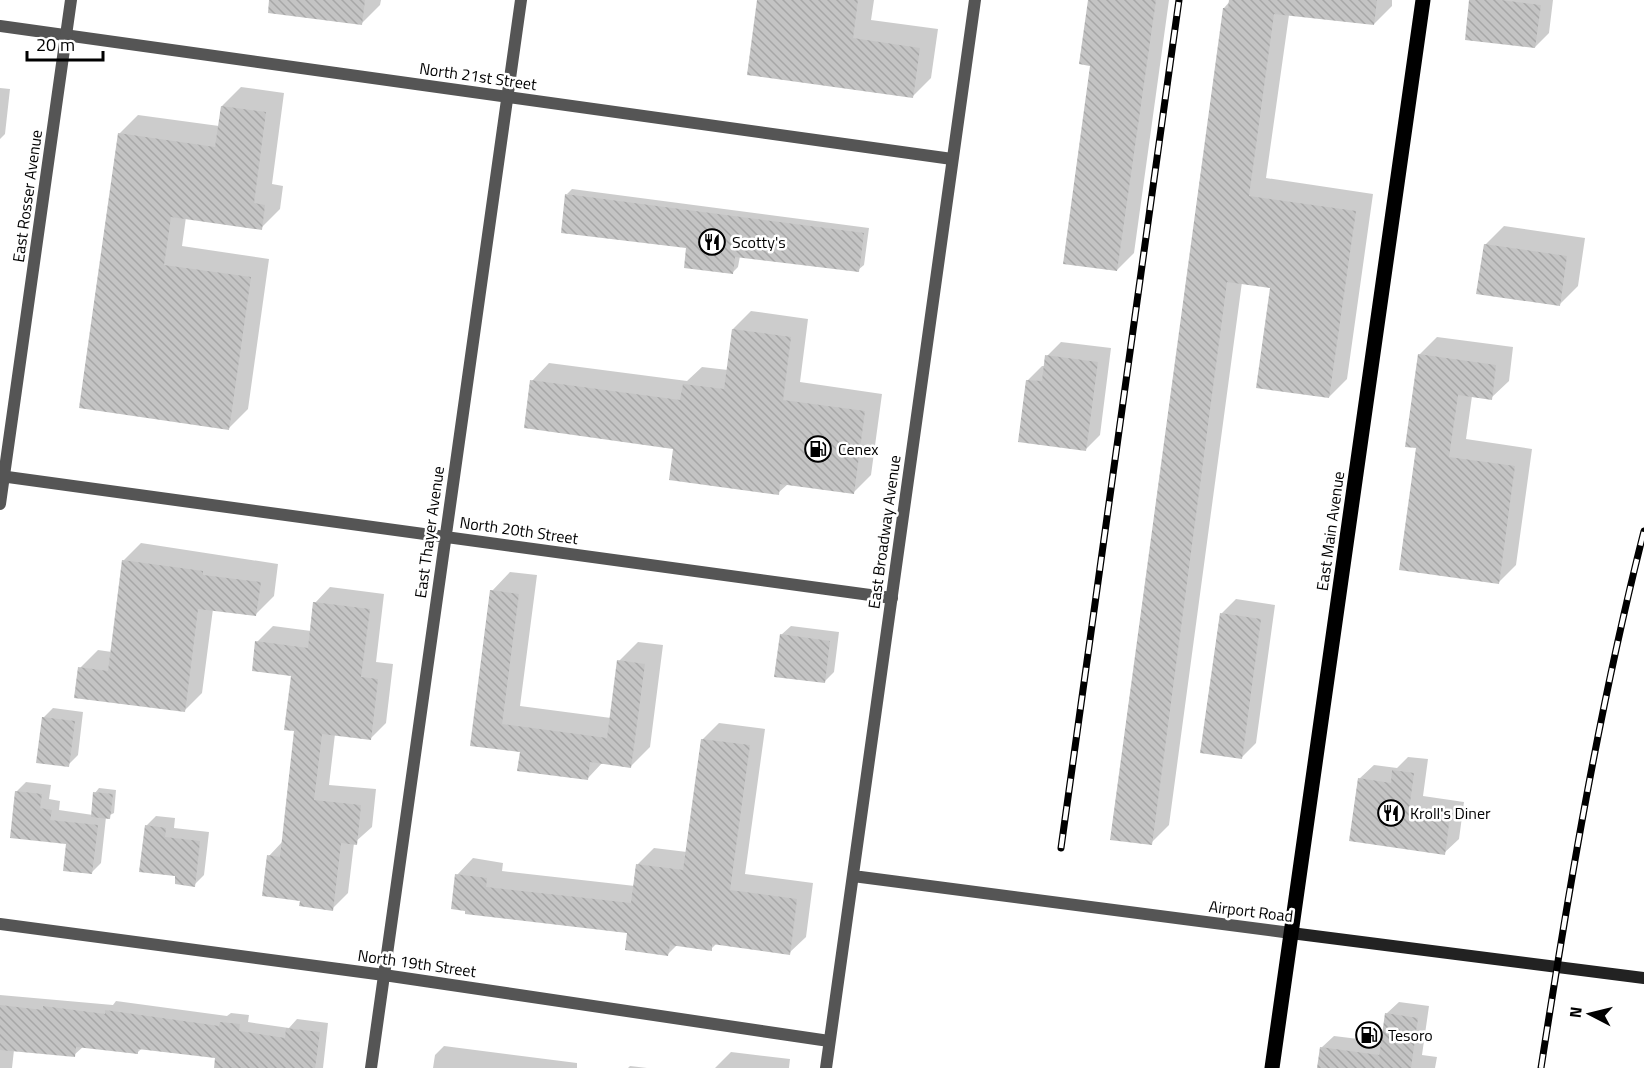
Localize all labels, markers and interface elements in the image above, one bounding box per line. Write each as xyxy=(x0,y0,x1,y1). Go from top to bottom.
scale bar xyxy=(27,24,104,62)
text: 20 m xyxy=(36,31,75,58)
street label: North 21st Street xyxy=(418,56,539,96)
street label: East Rosser Avenue xyxy=(6,128,48,264)
restaurant icon: Scotty's xyxy=(697,227,727,257)
place label: Scotty's xyxy=(732,230,786,254)
fuel station icon: Cenex xyxy=(803,434,833,464)
place label: Cenex xyxy=(838,437,878,461)
street label: East Broadway Avenue xyxy=(861,454,907,610)
street label: East Thayer Avenue xyxy=(408,464,450,600)
street label: East Main Avenue xyxy=(1310,470,1350,592)
street label: North 20th Street xyxy=(458,510,580,550)
restaurant icon: Kroll's Diner xyxy=(1376,798,1406,828)
place label: Kroll's Diner xyxy=(1410,801,1491,825)
street label: Airport Road xyxy=(1207,894,1295,928)
street label: North 19th Street xyxy=(356,943,478,983)
north arrow xyxy=(1560,984,1620,1044)
text: N xyxy=(1563,1005,1588,1019)
fuel station icon: Tesoro xyxy=(1354,1020,1384,1050)
place label: Tesoro xyxy=(1388,1023,1433,1047)

